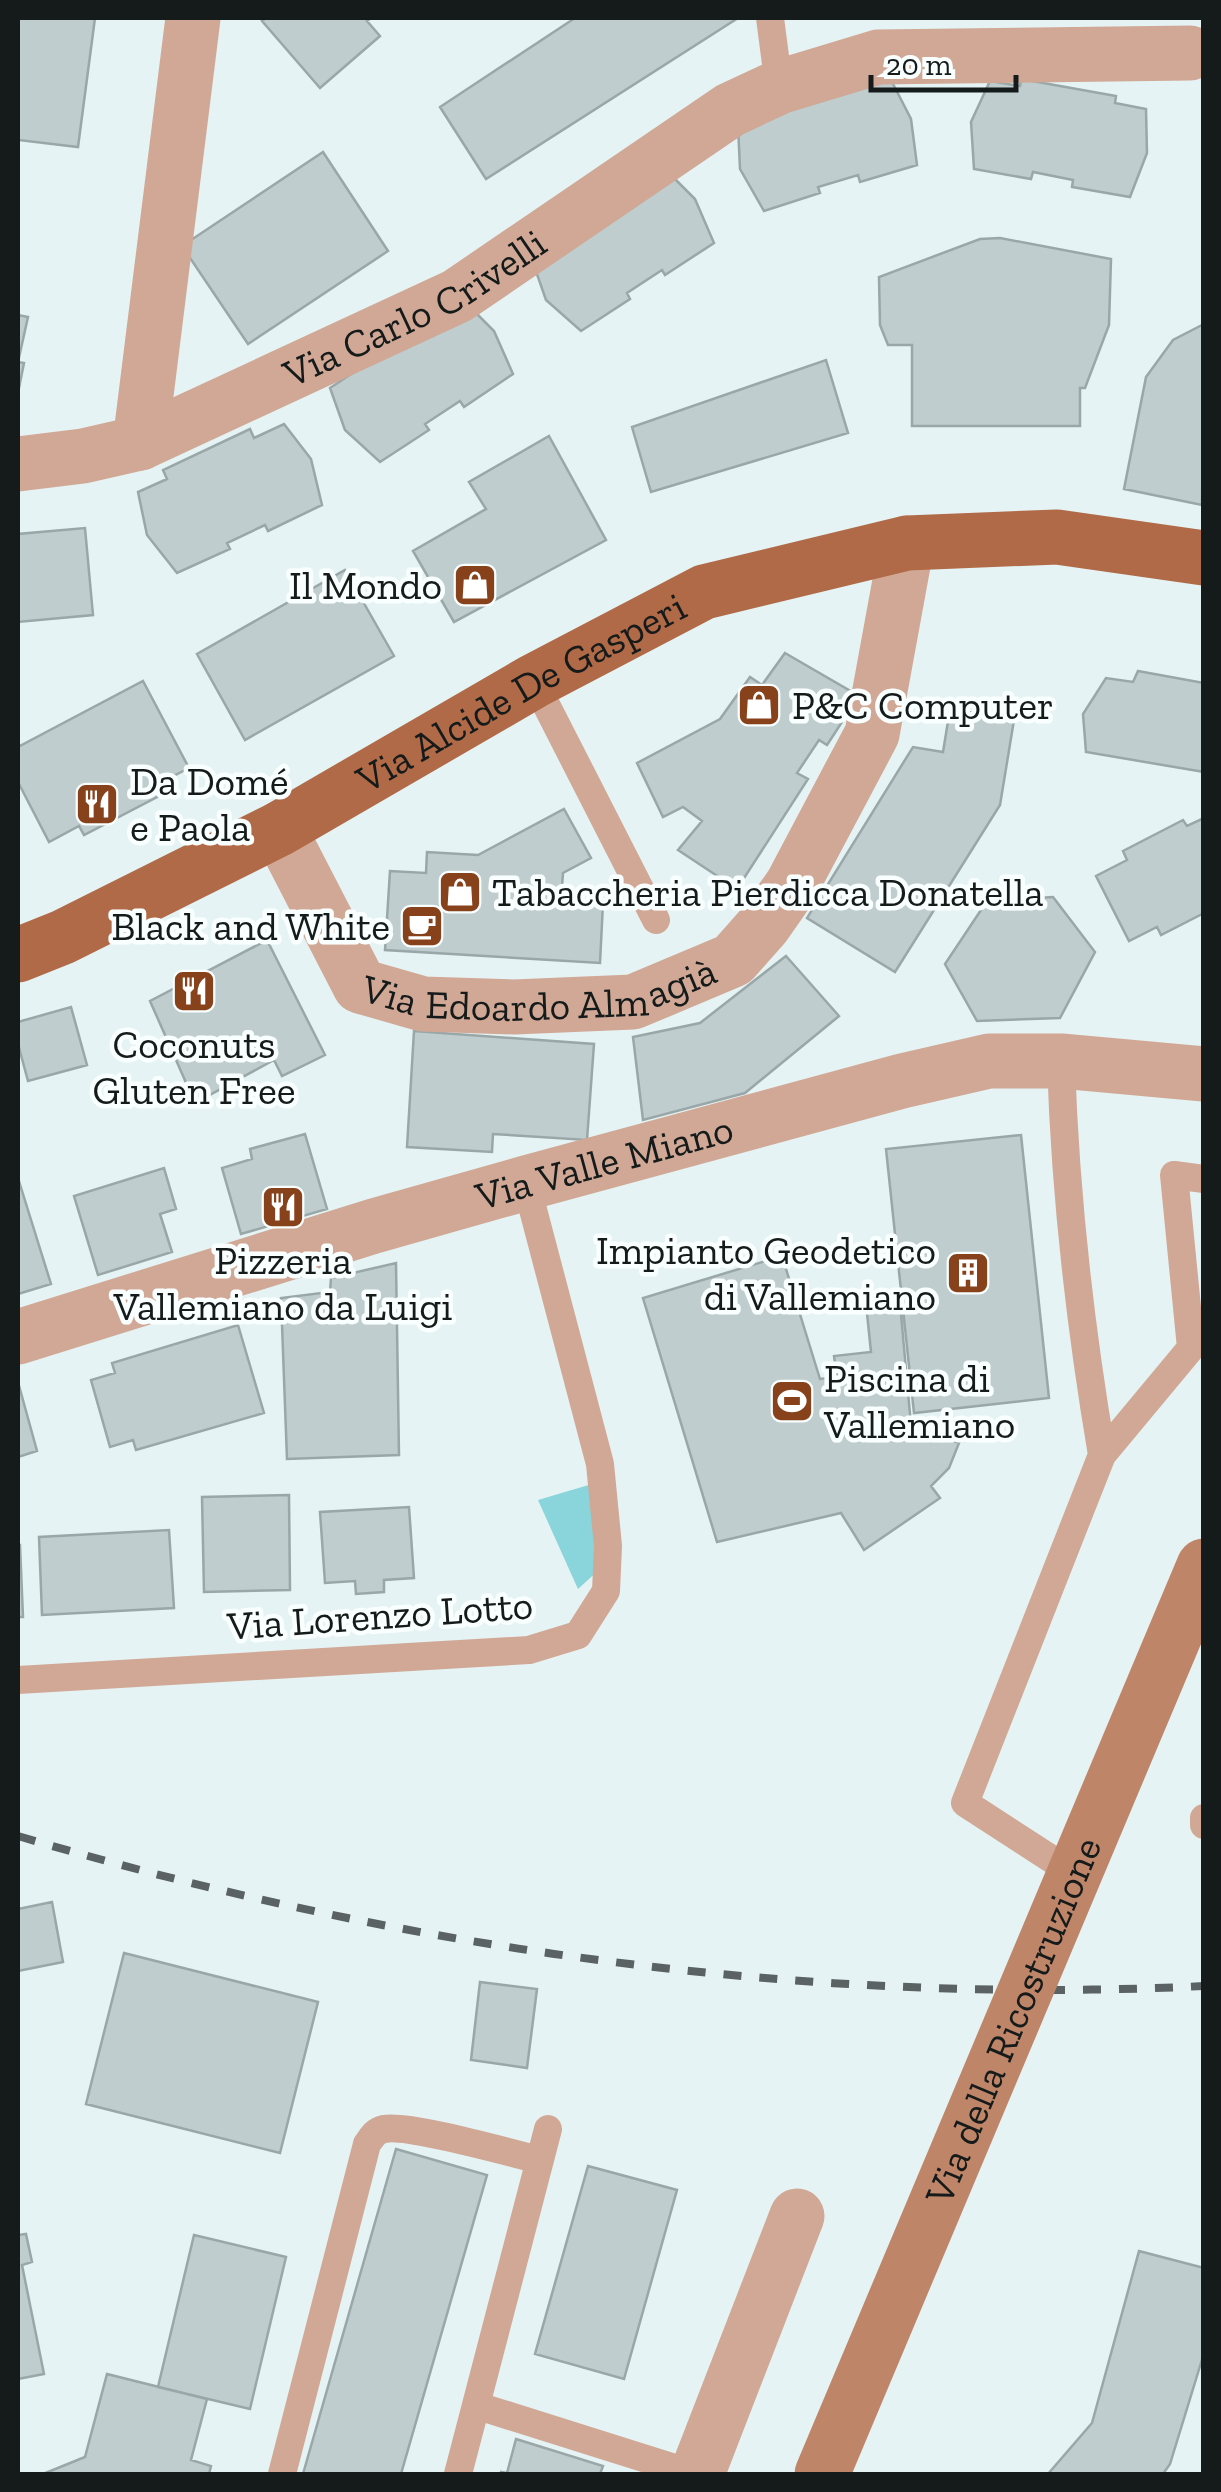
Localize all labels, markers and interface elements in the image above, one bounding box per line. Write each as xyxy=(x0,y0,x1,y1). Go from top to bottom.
scale bar xyxy=(871,30,1016,92)
text: 20 m xyxy=(886,47,952,83)
street label: Via Carlo Crivelli xyxy=(275,219,555,398)
place label: Il Mondo xyxy=(289,561,442,609)
shop icon: Il Mondo xyxy=(452,562,498,608)
street label: Via Alcide De Gasperi xyxy=(347,582,694,803)
place label: P&C Computer xyxy=(792,681,1054,729)
shop icon: P&C Computer xyxy=(736,682,782,728)
place label: Da Domé e Paola xyxy=(130,757,288,851)
restaurant icon: Da Domé e Paola xyxy=(74,781,120,827)
place label: Tabaccheria Pierdicca Donatella xyxy=(492,868,1044,916)
shop icon: Tabaccheria Pierdicca Donatella xyxy=(437,869,483,915)
place label: Black and White xyxy=(111,902,390,950)
cafe icon: Black and White xyxy=(399,903,445,949)
street label: Via Edoardo Almagià xyxy=(356,946,723,1031)
restaurant icon: Coconuts Gluten Free xyxy=(171,968,217,1014)
place label: Coconuts Gluten Free xyxy=(92,1020,296,1114)
street label: Via Valle Miano xyxy=(469,1104,738,1220)
restaurant icon: Pizzeria Vallemiano da Luigi xyxy=(260,1184,306,1230)
place label: Impianto Geodetico di Vallemiano xyxy=(596,1226,936,1320)
place label: Pizzeria Vallemiano da Luigi xyxy=(113,1236,452,1330)
building icon: Impianto Geodetico di Vallemiano xyxy=(945,1250,991,1296)
place label: Piscina di Vallemiano xyxy=(823,1354,1015,1448)
sports icon: Piscina di Vallemiano xyxy=(769,1378,815,1424)
street label: Via Lorenzo Lotto xyxy=(225,1580,534,1650)
street label: Via della Ricostruzione xyxy=(914,1830,1111,2212)

